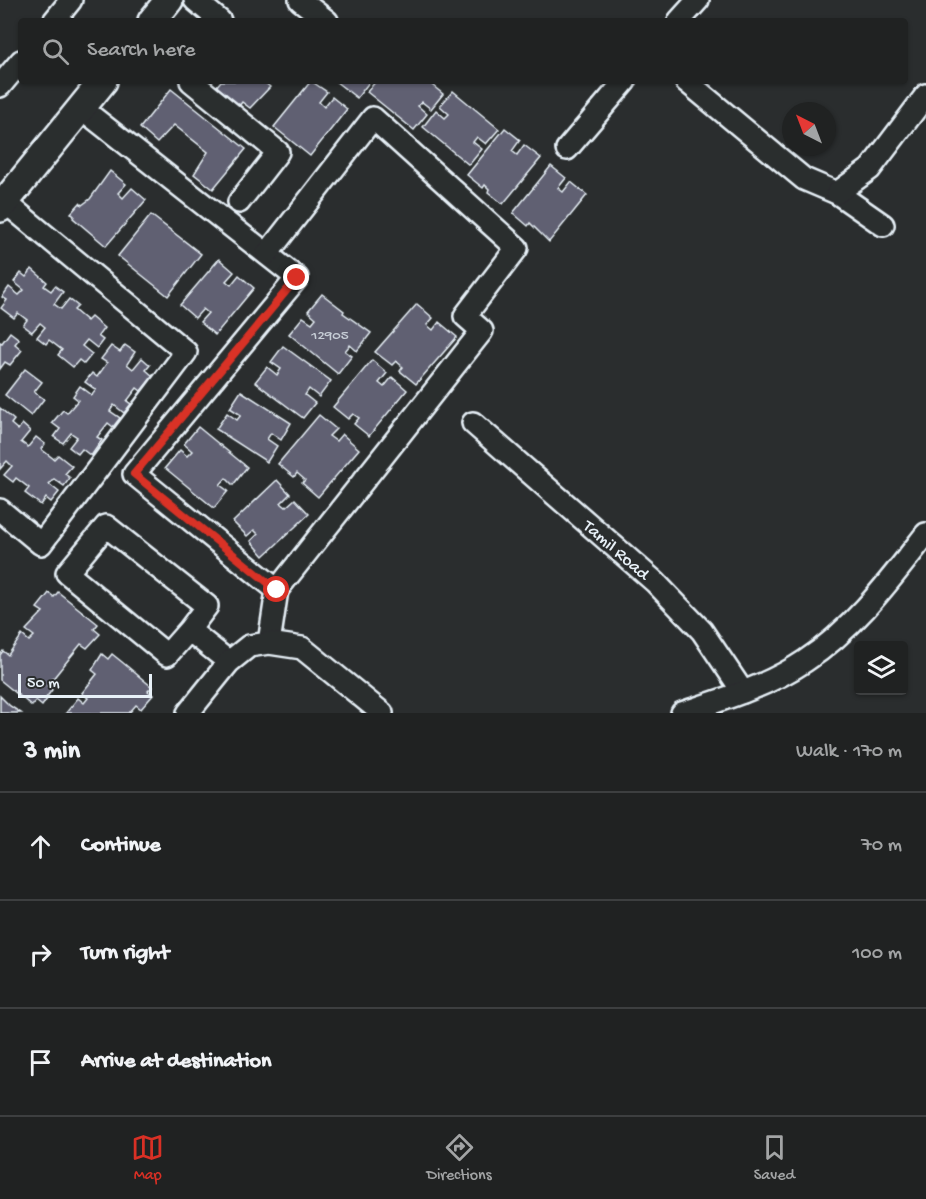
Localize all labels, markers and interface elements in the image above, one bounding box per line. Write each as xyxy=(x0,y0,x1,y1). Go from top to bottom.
search box xyxy=(18,18,908,84)
icon: search xyxy=(39,35,72,68)
text: Search here xyxy=(87,38,195,64)
north arrow xyxy=(782,102,836,156)
route end xyxy=(283,264,309,290)
house number: 12905 xyxy=(310,327,349,345)
street label: Tamil Road xyxy=(577,516,654,586)
route start xyxy=(263,576,289,602)
map controls xyxy=(854,641,908,695)
button: layers xyxy=(854,641,908,695)
scale bar xyxy=(18,671,152,698)
text: 50 m xyxy=(27,675,60,694)
text: 3 min xyxy=(24,737,80,768)
text: Walk · 170 m xyxy=(796,741,902,764)
icon: ahead xyxy=(24,830,57,863)
text: Continue xyxy=(81,833,161,859)
text: 70 m xyxy=(861,835,902,858)
icon: right xyxy=(24,938,57,971)
text: Turn right xyxy=(81,941,169,967)
text: 100 m xyxy=(852,943,902,966)
icon: arrive xyxy=(24,1046,57,1079)
text: Arrive at destination xyxy=(81,1049,271,1075)
tab: Map xyxy=(131,1131,164,1186)
tab: Directions xyxy=(426,1131,492,1186)
tab: Saved xyxy=(754,1131,795,1186)

